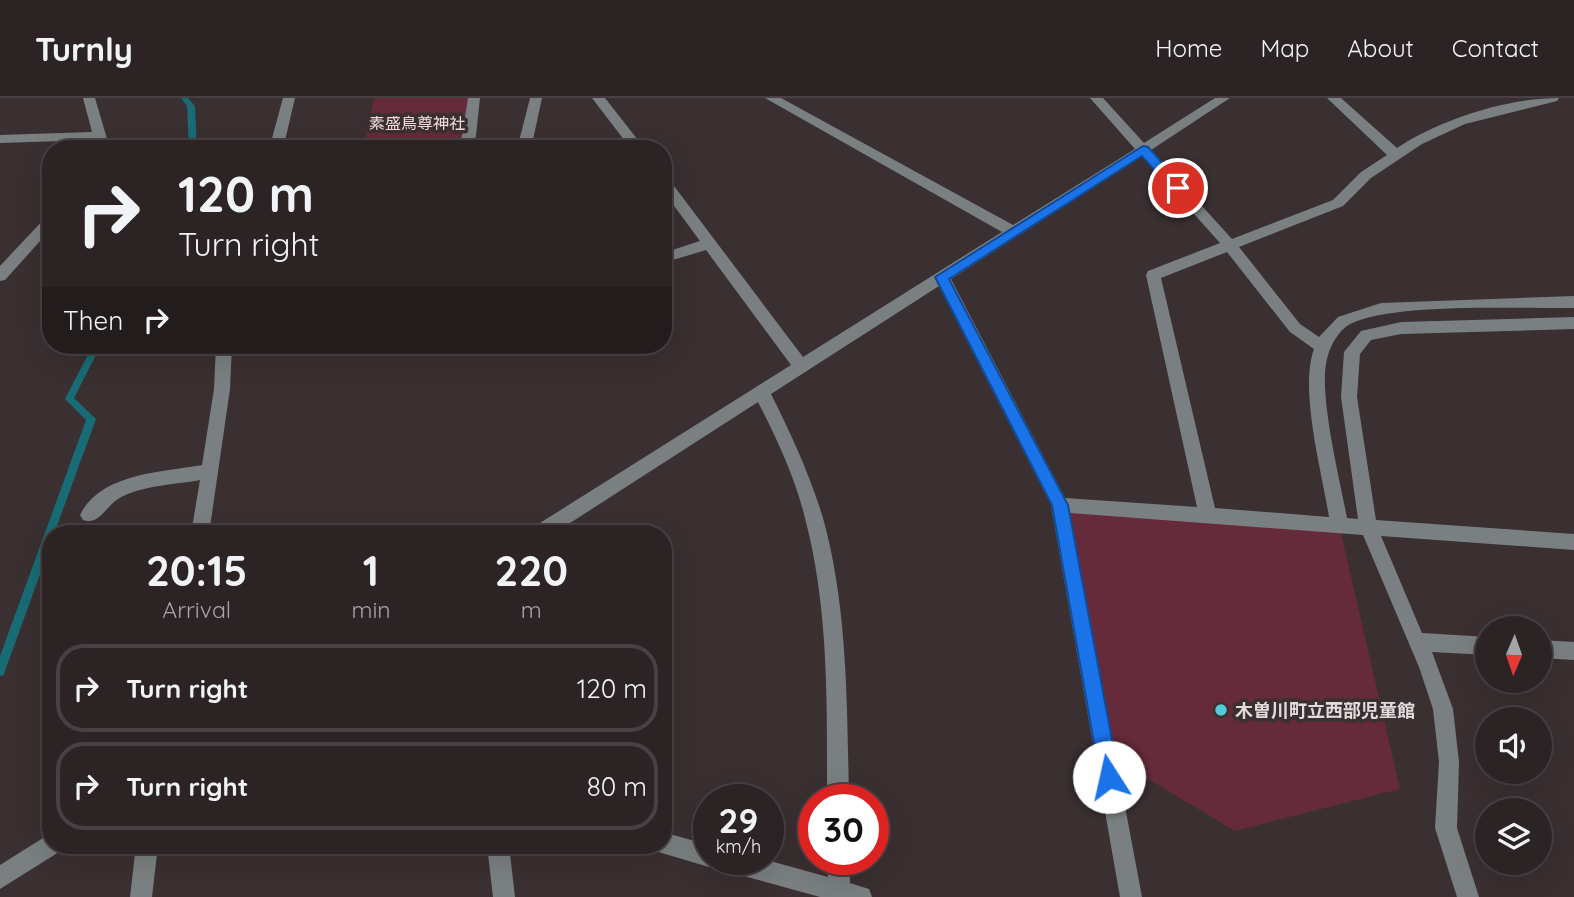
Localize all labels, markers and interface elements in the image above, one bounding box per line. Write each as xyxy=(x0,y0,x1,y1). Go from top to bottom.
text: Turnly xyxy=(35,28,133,69)
text: Home xyxy=(1155,33,1222,63)
text: Map xyxy=(1260,33,1309,63)
text: About xyxy=(1347,33,1414,63)
text: Contact xyxy=(1452,33,1539,63)
park label: 素盛鳥尊神社 xyxy=(369,113,465,133)
pin xyxy=(1148,158,1208,218)
text: 120 m xyxy=(178,163,314,224)
icon: right xyxy=(63,168,154,259)
icon: arrive xyxy=(1159,169,1197,207)
text: Turn right xyxy=(178,224,319,264)
icon: right xyxy=(137,301,175,339)
text: Then xyxy=(63,304,123,337)
text: 20:15 xyxy=(146,544,248,597)
text: 1 xyxy=(363,544,379,597)
text: 220 xyxy=(495,544,568,597)
text: Arrival xyxy=(162,595,231,624)
text: min xyxy=(351,595,391,624)
text: m xyxy=(521,595,542,624)
north arrow xyxy=(1475,616,1552,693)
map controls xyxy=(1475,616,1552,875)
icon: right xyxy=(67,669,105,707)
text: Turn right xyxy=(126,672,248,705)
text: 120 m xyxy=(577,672,647,705)
place label: 木曽川町立西部児童館 xyxy=(1235,699,1415,722)
marker: 木曽川町立西部児童館 xyxy=(1213,702,1229,718)
button: sound xyxy=(1475,707,1552,784)
position arrow xyxy=(1072,740,1146,814)
icon: right xyxy=(67,767,105,805)
text: Turn right xyxy=(126,770,248,803)
text: 80 m xyxy=(587,770,647,803)
speed limit sign: 30 xyxy=(798,784,889,875)
text: 29 xyxy=(719,798,758,842)
button: layers xyxy=(1475,798,1552,875)
text: km/h xyxy=(716,835,761,858)

